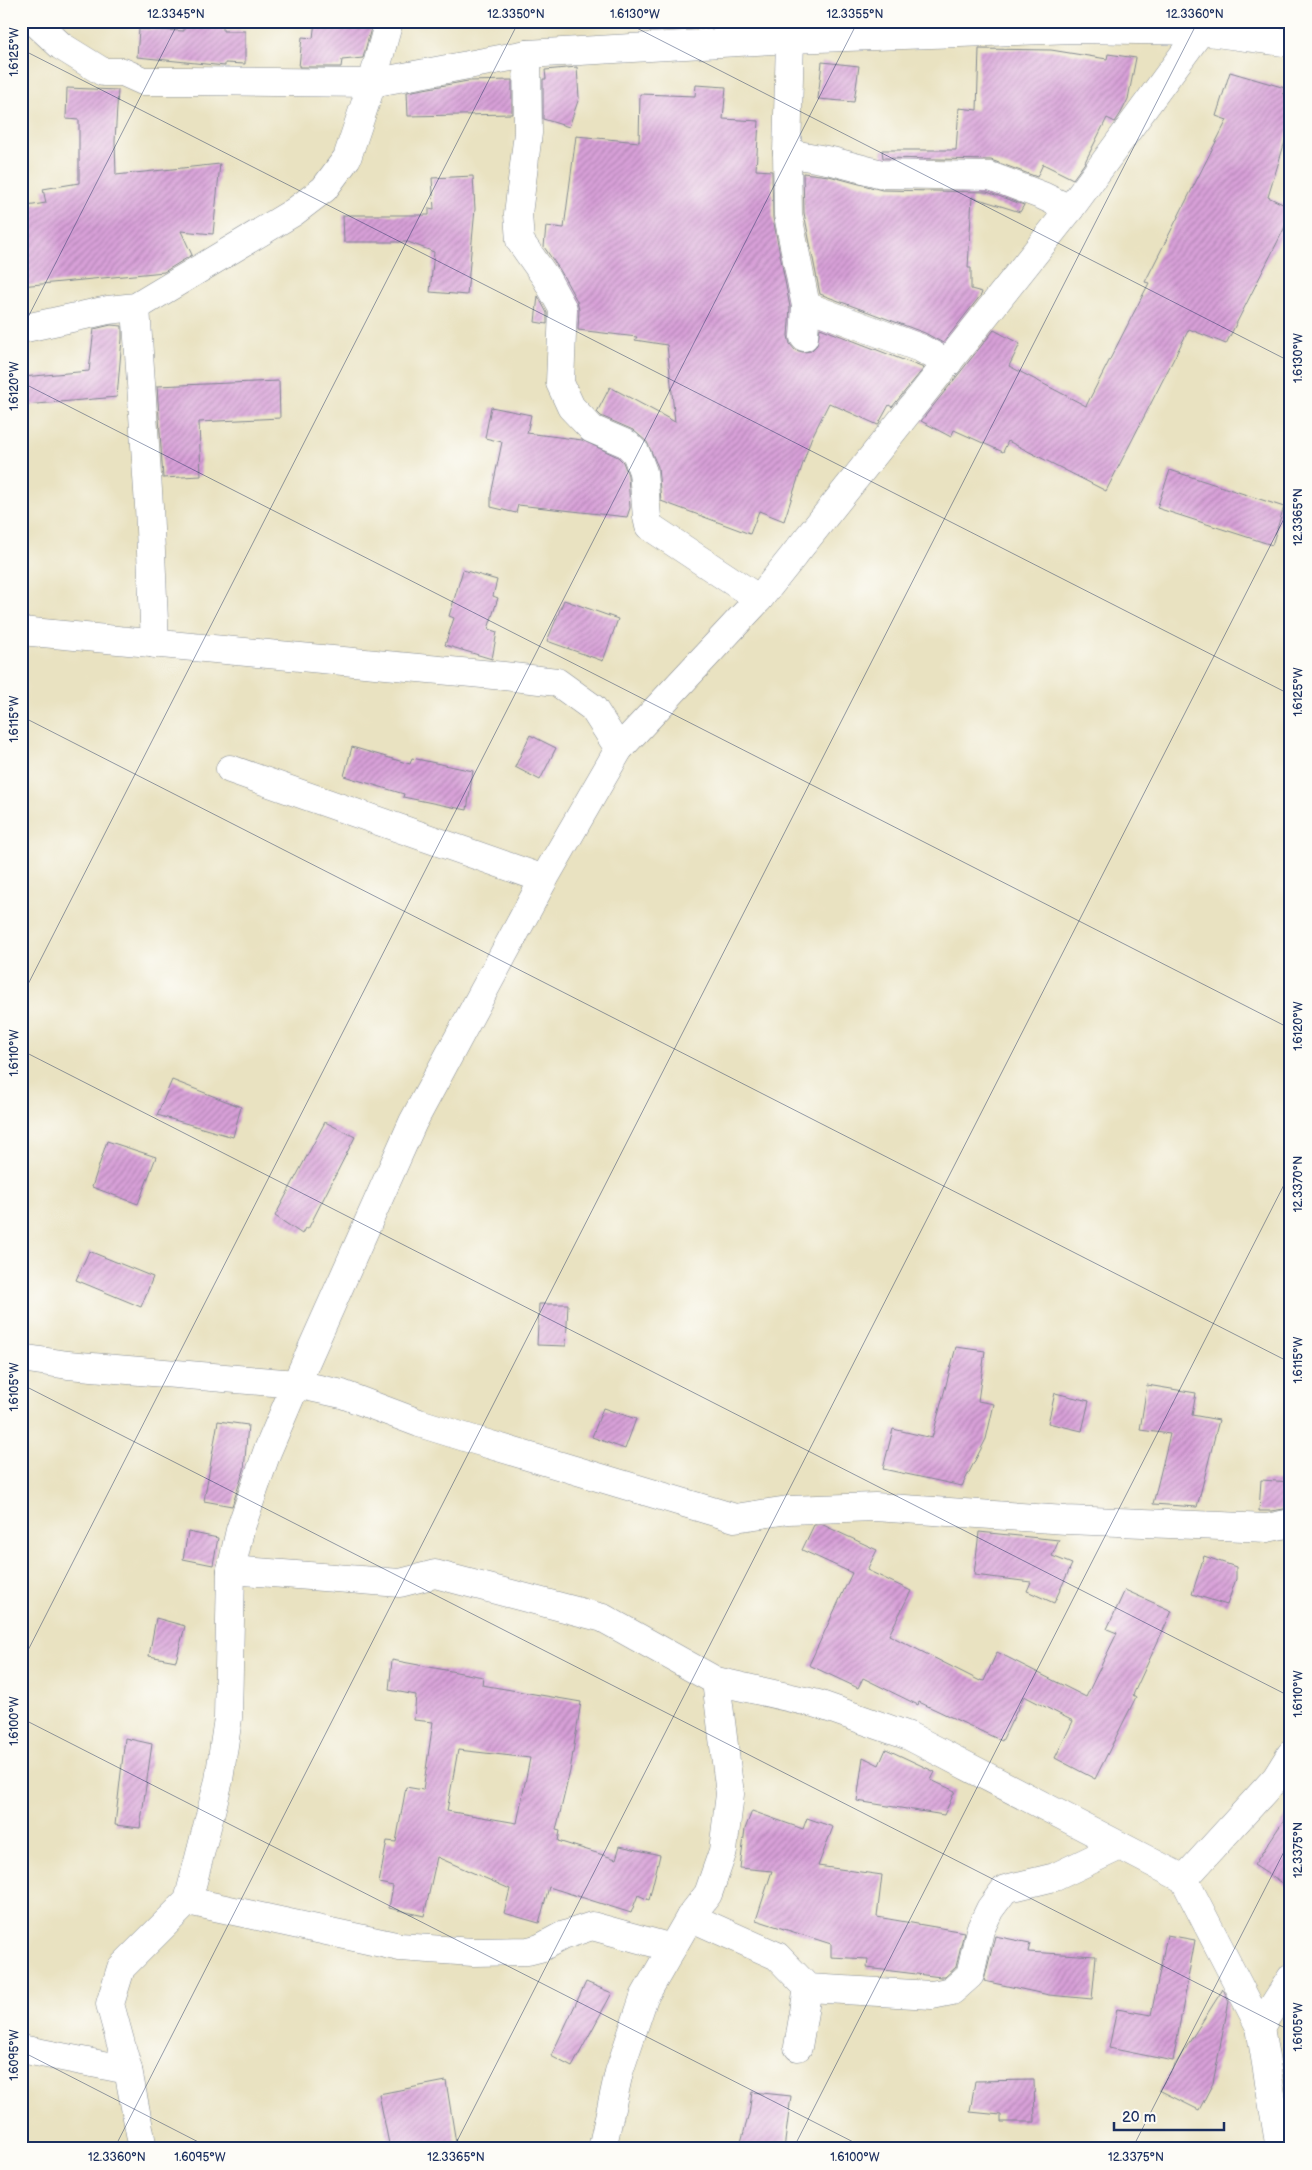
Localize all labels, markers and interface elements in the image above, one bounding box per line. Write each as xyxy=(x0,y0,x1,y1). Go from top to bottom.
text: 12.3345°N xyxy=(147,7,205,22)
text: 12.3350°N xyxy=(487,7,545,22)
text: 1.6130°W xyxy=(610,7,660,22)
text: 12.3355°N xyxy=(827,7,883,22)
text: 12.3360°N xyxy=(1166,7,1224,22)
text: 1.6125°W xyxy=(7,27,22,77)
text: 1.6130°W xyxy=(1291,333,1306,383)
text: 1.6120°W xyxy=(7,361,22,411)
text: 12.3365°N xyxy=(1291,488,1306,546)
text: 1.6125°W xyxy=(1291,667,1306,717)
text: 1.6115°W xyxy=(7,696,22,742)
text: 1.6120°W xyxy=(1291,1001,1306,1051)
text: 1.6110°W xyxy=(7,1029,22,1077)
text: 12.3370°N xyxy=(1291,1156,1306,1212)
text: 1.6115°W xyxy=(1291,1337,1306,1383)
text: 1.6105°W xyxy=(7,1362,22,1412)
text: 1.6110°W xyxy=(1291,1670,1306,1718)
text: 1.6100°W xyxy=(7,1696,22,1746)
text: 12.3375°N xyxy=(1291,1822,1306,1878)
text: 1.6105°W xyxy=(1291,2002,1306,2052)
text: 1.6095°W xyxy=(7,2029,22,2081)
scale bar xyxy=(1114,2100,1224,2132)
text: 20 m xyxy=(1122,2108,1156,2127)
text: 12.3360°N xyxy=(88,2150,146,2165)
text: 1.6095°W xyxy=(174,2150,226,2165)
text: 12.3365°N xyxy=(427,2150,485,2165)
text: 1.6100°W xyxy=(830,2150,880,2165)
text: 12.3375°N xyxy=(1108,2150,1164,2165)

